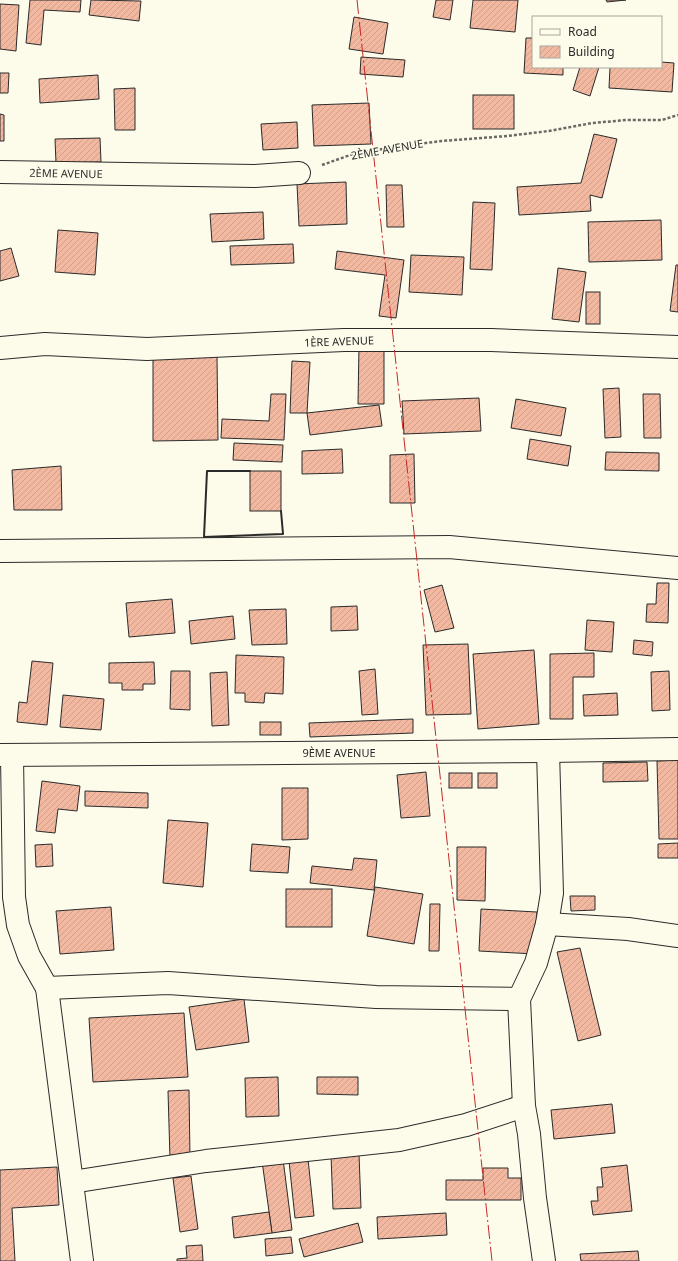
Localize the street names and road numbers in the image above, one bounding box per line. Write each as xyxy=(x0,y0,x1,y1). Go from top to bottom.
street label: 2ÈME AVENUE xyxy=(350,135,424,163)
street label: 2ÈME AVENUE xyxy=(29,165,103,181)
street label: 1ÈRE AVENUE xyxy=(304,332,374,350)
street label: 9ÈME AVENUE xyxy=(302,745,376,760)

